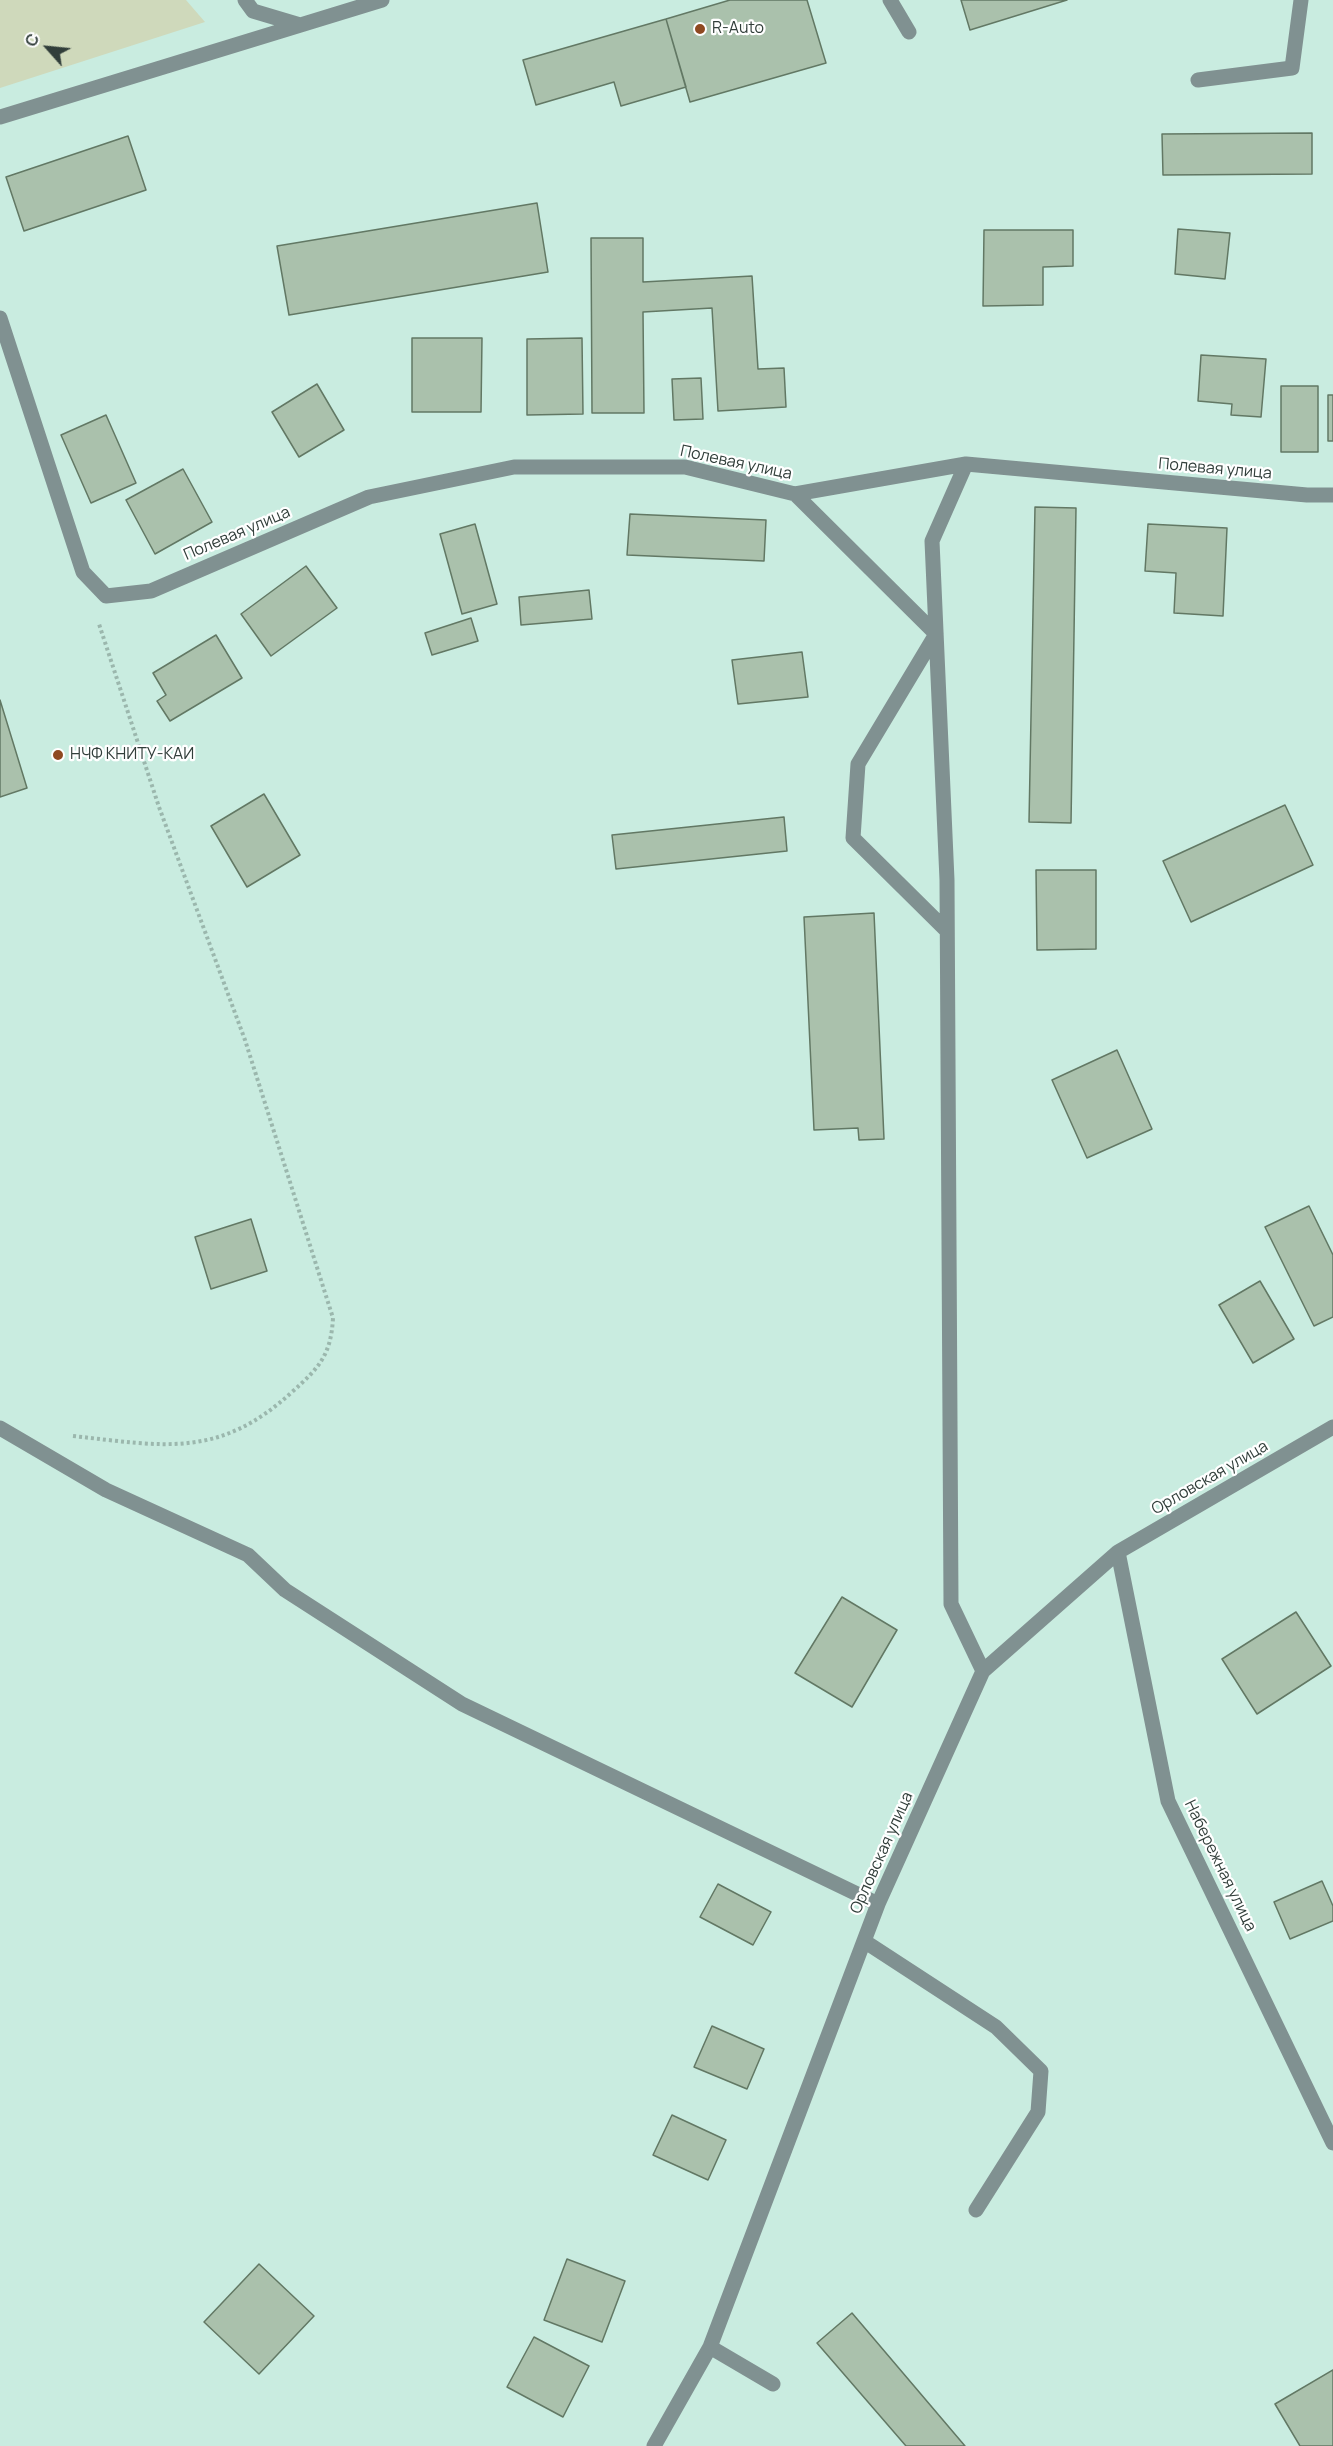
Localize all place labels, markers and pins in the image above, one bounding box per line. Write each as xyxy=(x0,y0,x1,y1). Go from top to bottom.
place label: R-Auto xyxy=(712,19,764,39)
marker: R-Auto xyxy=(693,22,707,36)
place label: НЧФ КНИТУ-КАИ xyxy=(70,745,194,765)
marker: НЧФ КНИТУ-КАИ xyxy=(51,748,65,762)

